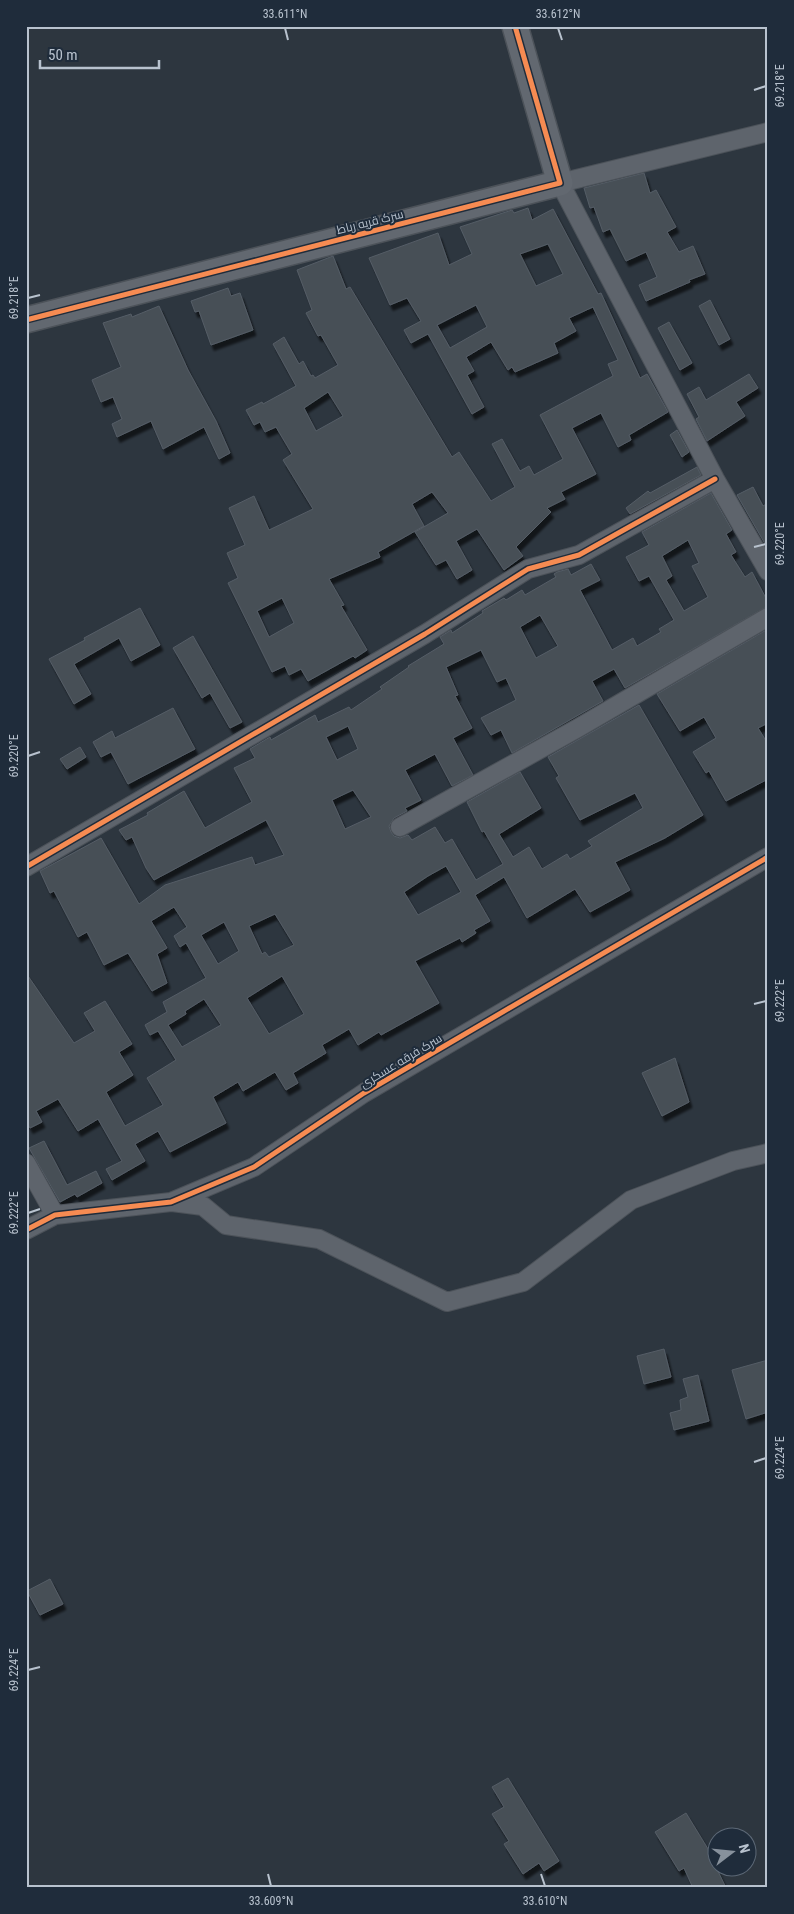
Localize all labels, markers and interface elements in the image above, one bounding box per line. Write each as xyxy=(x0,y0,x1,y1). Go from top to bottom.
text: 33.611°N xyxy=(263,7,307,21)
text: 33.612°N xyxy=(536,7,580,21)
scale bar xyxy=(40,38,159,70)
text: 50 m xyxy=(48,46,78,64)
text: 69.218°E xyxy=(773,64,787,108)
street label: سرک قریه رباط xyxy=(335,207,405,237)
text: 69.218°E xyxy=(7,276,21,320)
text: 69.220°E xyxy=(773,522,787,566)
text: 69.220°E xyxy=(7,734,21,778)
text: 69.222°E xyxy=(773,979,787,1023)
street label: سرک فرقه عسکری xyxy=(358,1031,444,1091)
text: 69.222°E xyxy=(7,1191,21,1235)
text: 69.224°E xyxy=(773,1436,787,1480)
text: 69.224°E xyxy=(7,1648,21,1692)
north arrow xyxy=(706,1826,756,1876)
text: N xyxy=(736,1842,753,1855)
text: 33.609°N xyxy=(249,1894,293,1908)
text: 33.610°N xyxy=(523,1894,567,1908)

